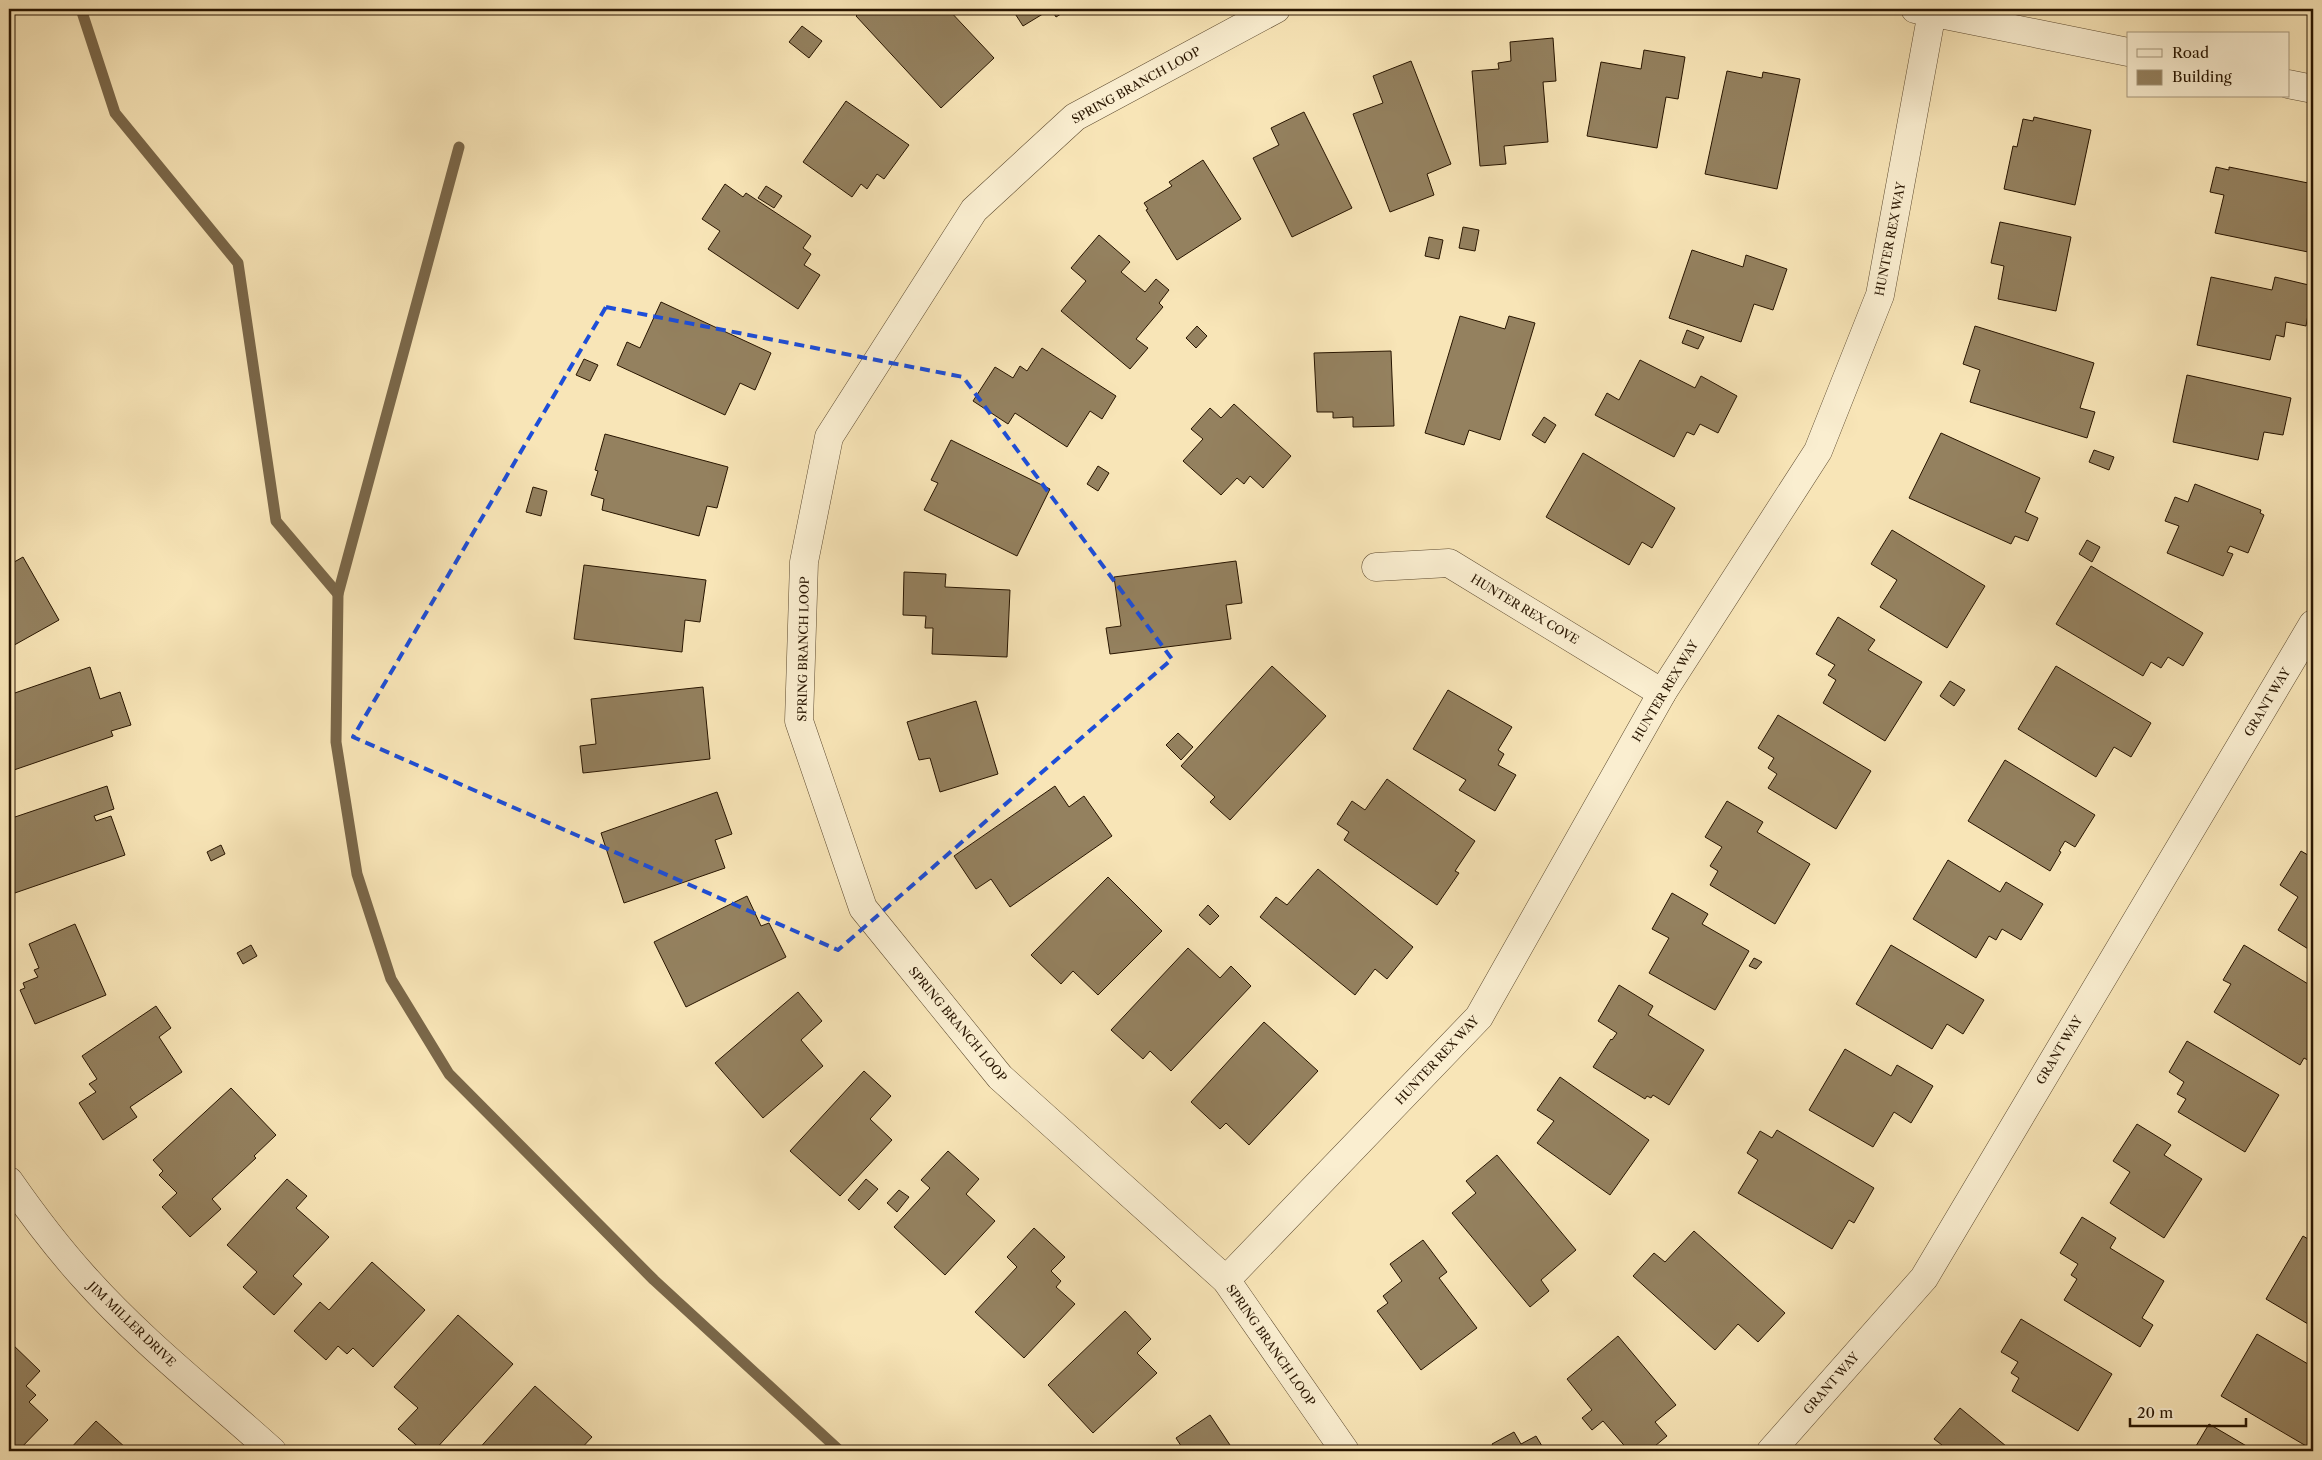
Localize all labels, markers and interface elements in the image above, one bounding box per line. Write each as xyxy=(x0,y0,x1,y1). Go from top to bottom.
legend xyxy=(2127,32,2290,98)
street label: SPRING BRANCH LOOP xyxy=(1069,43,1203,127)
text: Road xyxy=(2172,43,2209,62)
text: Building xyxy=(2172,67,2232,86)
street label: HUNTER REX WAY xyxy=(1872,180,1909,297)
street label: HUNTER REX COVE xyxy=(1468,571,1582,647)
street label: SPRING BRANCH LOOP xyxy=(794,576,812,722)
street label: HUNTER REX WAY xyxy=(1629,637,1702,745)
street label: GRANT WAY xyxy=(2241,665,2294,739)
street label: SPRING BRANCH LOOP xyxy=(906,964,1010,1084)
street label: HUNTER REX WAY xyxy=(1392,1012,1482,1107)
street label: GRANT WAY xyxy=(2033,1013,2086,1087)
street label: JIM MILLER DRIVE xyxy=(84,1277,179,1370)
street label: SPRING BRANCH LOOP xyxy=(1223,1281,1319,1409)
street label: GRANT WAY xyxy=(1800,1349,1862,1417)
scale bar xyxy=(2130,1395,2246,1427)
text: 20 m xyxy=(2137,1403,2173,1422)

